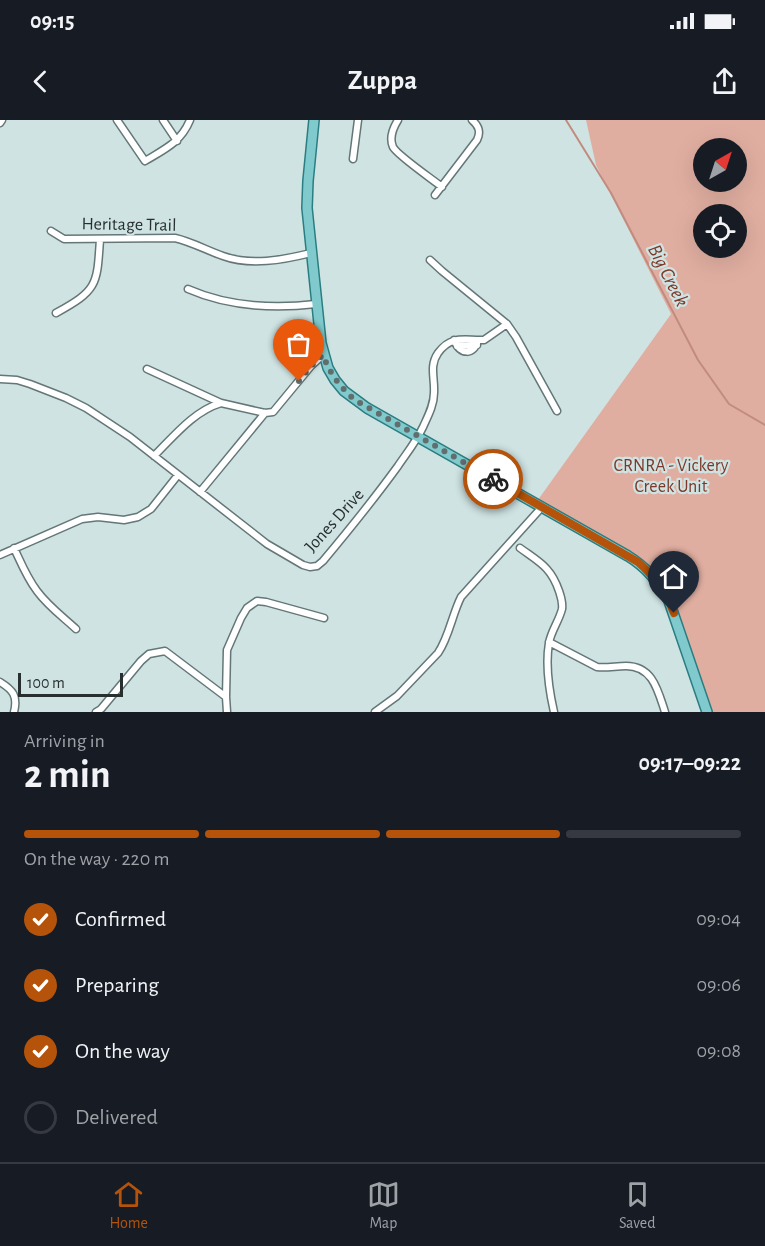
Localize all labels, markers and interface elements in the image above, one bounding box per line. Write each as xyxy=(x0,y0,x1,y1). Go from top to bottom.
text: 09:15 xyxy=(30,10,75,32)
icon: back xyxy=(24,65,57,98)
icon: share xyxy=(708,65,741,98)
text: Zuppa xyxy=(348,67,417,94)
north arrow xyxy=(693,138,747,192)
map controls xyxy=(693,138,747,258)
button: locate xyxy=(693,204,747,258)
street label: Heritage Trail xyxy=(81,215,177,235)
water label: Big Creek xyxy=(644,241,692,310)
pin xyxy=(273,319,324,381)
icon: bag xyxy=(282,328,315,361)
courier xyxy=(463,449,523,509)
park label: CRNRA - Vickery Creek Unit xyxy=(614,457,729,496)
icon: bike xyxy=(477,463,510,496)
street label: Jones Drive xyxy=(302,485,368,556)
pin xyxy=(648,551,699,613)
icon: home xyxy=(657,560,690,593)
scale bar xyxy=(18,670,123,698)
text: 100 m xyxy=(27,675,65,691)
text: Arriving in xyxy=(24,731,105,751)
text: 09:17–09:22 xyxy=(638,752,741,774)
text: 2 min xyxy=(24,756,111,795)
text: On the way · 220 m xyxy=(24,849,170,869)
icon: check xyxy=(24,903,57,936)
text: Confirmed xyxy=(75,908,166,930)
text: 09:04 xyxy=(696,909,741,929)
icon: check xyxy=(24,969,57,1002)
text: Preparing xyxy=(75,974,159,996)
text: 09:06 xyxy=(697,975,741,995)
icon: check xyxy=(24,1035,57,1068)
text: On the way xyxy=(75,1040,170,1062)
text: 09:08 xyxy=(696,1041,741,1061)
text: Delivered xyxy=(75,1106,158,1128)
tab: Home xyxy=(109,1178,148,1233)
tab: Map xyxy=(367,1178,400,1233)
tab: Saved xyxy=(619,1178,656,1233)

